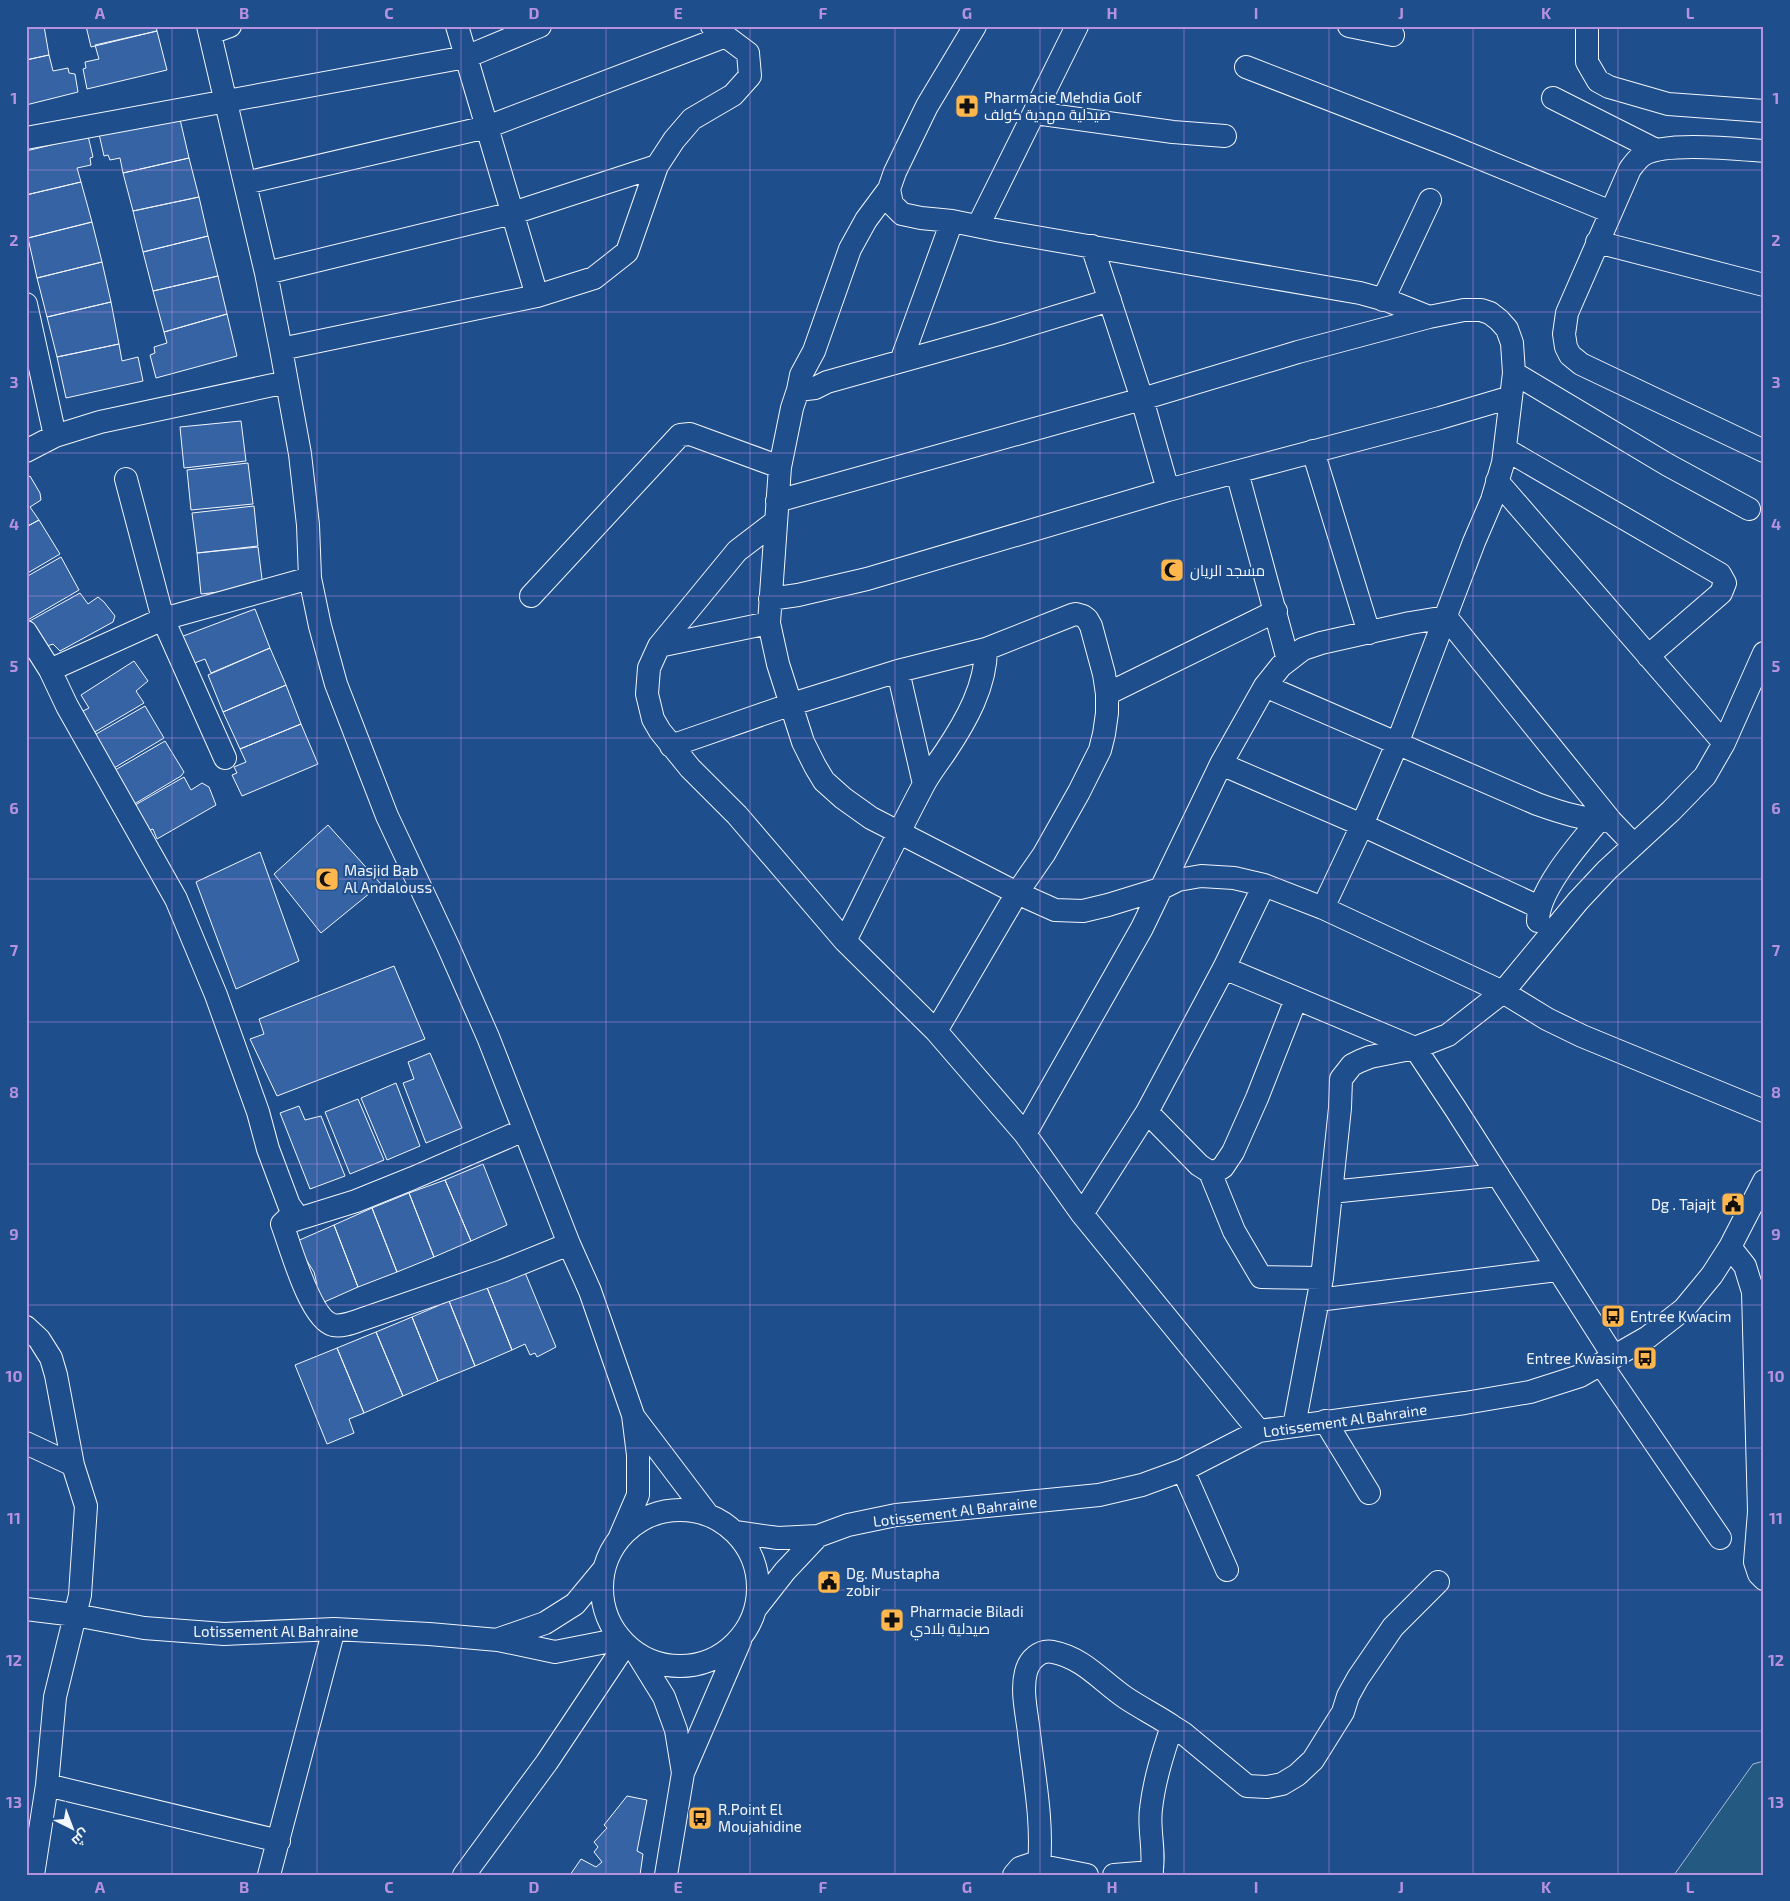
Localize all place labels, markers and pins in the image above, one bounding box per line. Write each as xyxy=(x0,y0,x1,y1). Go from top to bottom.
place label: Pharmacie Mehdia Golf صيدلية مهدية كولف xyxy=(984,88,1142,125)
pharmacy icon: Pharmacie Mehdia Golf صيدلية مهدية كولف xyxy=(954,93,980,119)
mosque icon: مسجد الريان xyxy=(1159,557,1185,583)
place label: مسجد الريان xyxy=(1190,561,1265,581)
place label: Masjid Bab Al Andalouss xyxy=(344,861,432,896)
mosque icon: Masjid Bab Al Andalouss xyxy=(314,866,340,892)
public building icon: Dg . Tajajt xyxy=(1720,1191,1746,1217)
place label: Dg . Tajajt xyxy=(1651,1195,1716,1214)
bus stop icon: Entree Kwacim xyxy=(1600,1303,1626,1329)
place label: Entree Kwacim xyxy=(1630,1307,1731,1325)
bus stop icon: Entree Kwasim xyxy=(1632,1345,1658,1371)
place label: Entree Kwasim xyxy=(1526,1349,1628,1367)
place label: Dg. Mustapha zobir xyxy=(846,1564,940,1599)
public building icon: Dg. Mustapha zobir xyxy=(816,1569,842,1595)
place label: Pharmacie Biladi صيدلية بلادي xyxy=(910,1602,1024,1641)
pharmacy icon: Pharmacie Biladi صيدلية بلادي xyxy=(879,1607,905,1633)
place label: R.Point El Moujahidine xyxy=(718,1800,802,1836)
bus stop icon: R.Point El Moujahidine xyxy=(687,1805,713,1831)

